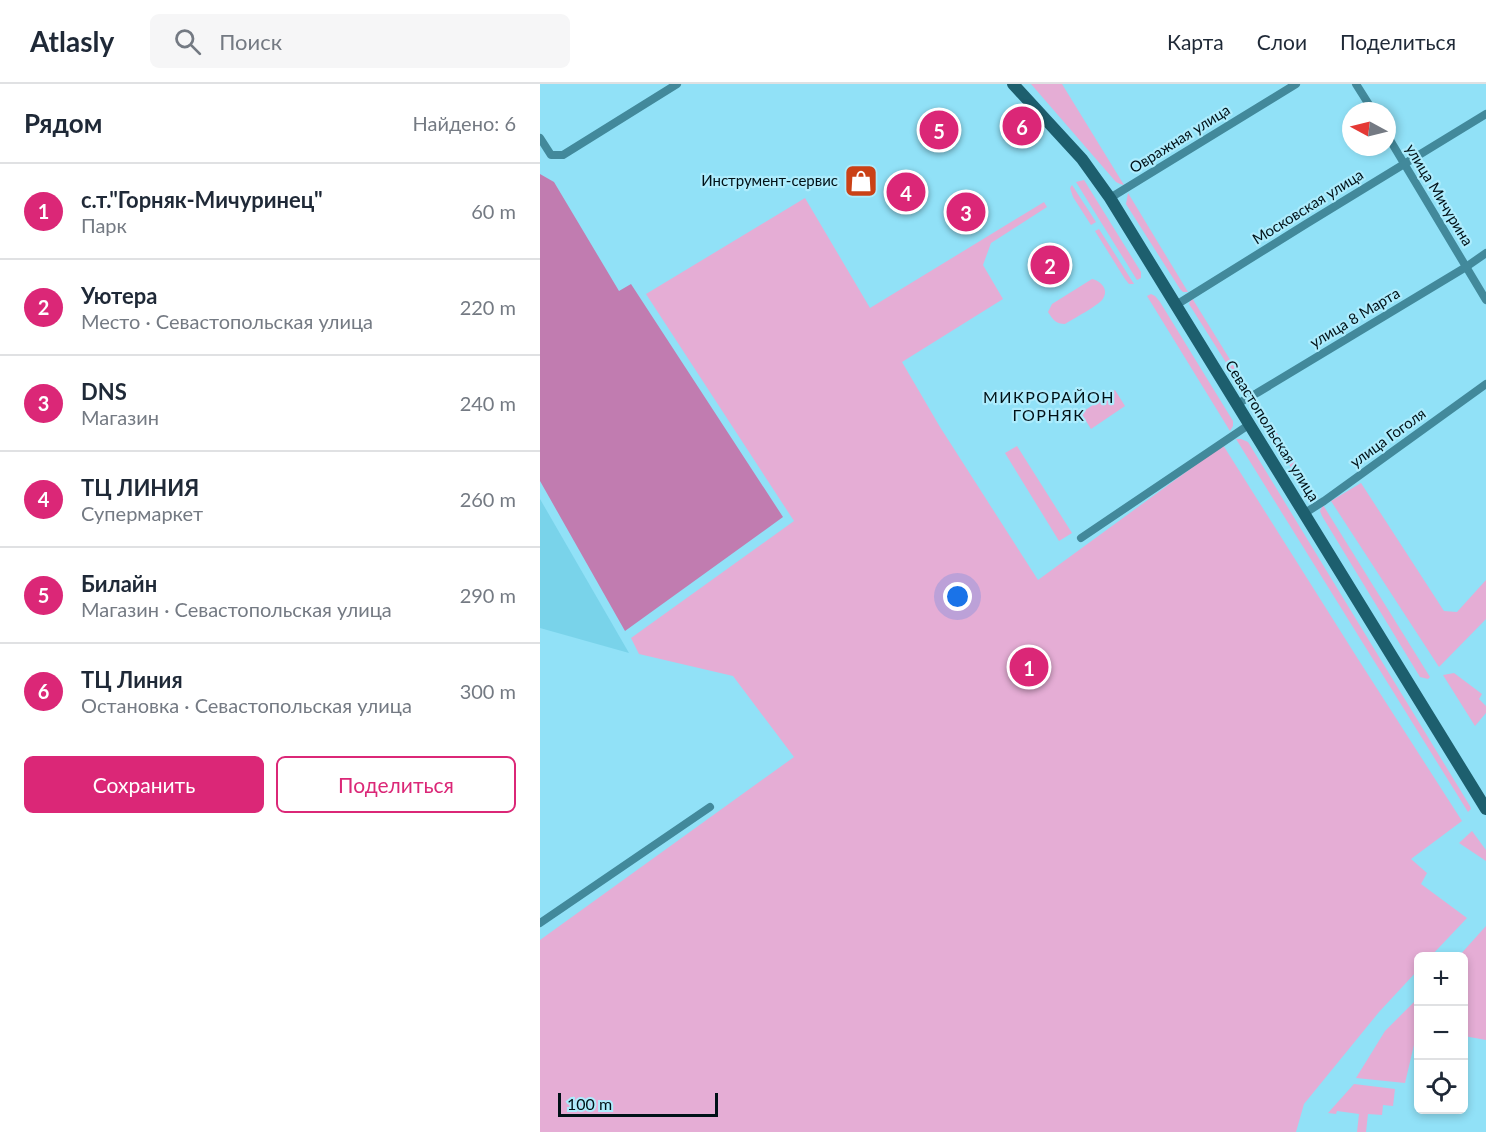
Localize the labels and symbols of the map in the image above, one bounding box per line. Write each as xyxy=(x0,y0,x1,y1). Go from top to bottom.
street label: Овражная улица xyxy=(1126,100,1233,176)
north arrow xyxy=(1342,102,1396,156)
pin: 6 xyxy=(1002,104,1042,148)
pin: 5 xyxy=(920,108,958,152)
street label: улица Мичурина xyxy=(1402,140,1477,249)
shop icon: Инструмент-сервис xyxy=(843,163,879,199)
street label: Московская улица xyxy=(1249,165,1366,248)
pin: 4 xyxy=(886,170,926,214)
place label: Инструмент-сервис xyxy=(701,171,838,189)
pin: 3 xyxy=(946,190,986,234)
pin: 2 xyxy=(1030,242,1070,288)
street label: улица 8 Марта xyxy=(1306,283,1403,351)
street label: Севастопольская улица xyxy=(1222,357,1324,504)
district label: МИКРОРАЙОН ГОРНЯК xyxy=(983,387,1115,424)
street label: улица Гоголя xyxy=(1346,404,1429,471)
your location xyxy=(943,582,972,611)
pin: 1 xyxy=(1010,644,1048,690)
scale bar xyxy=(558,1090,718,1118)

